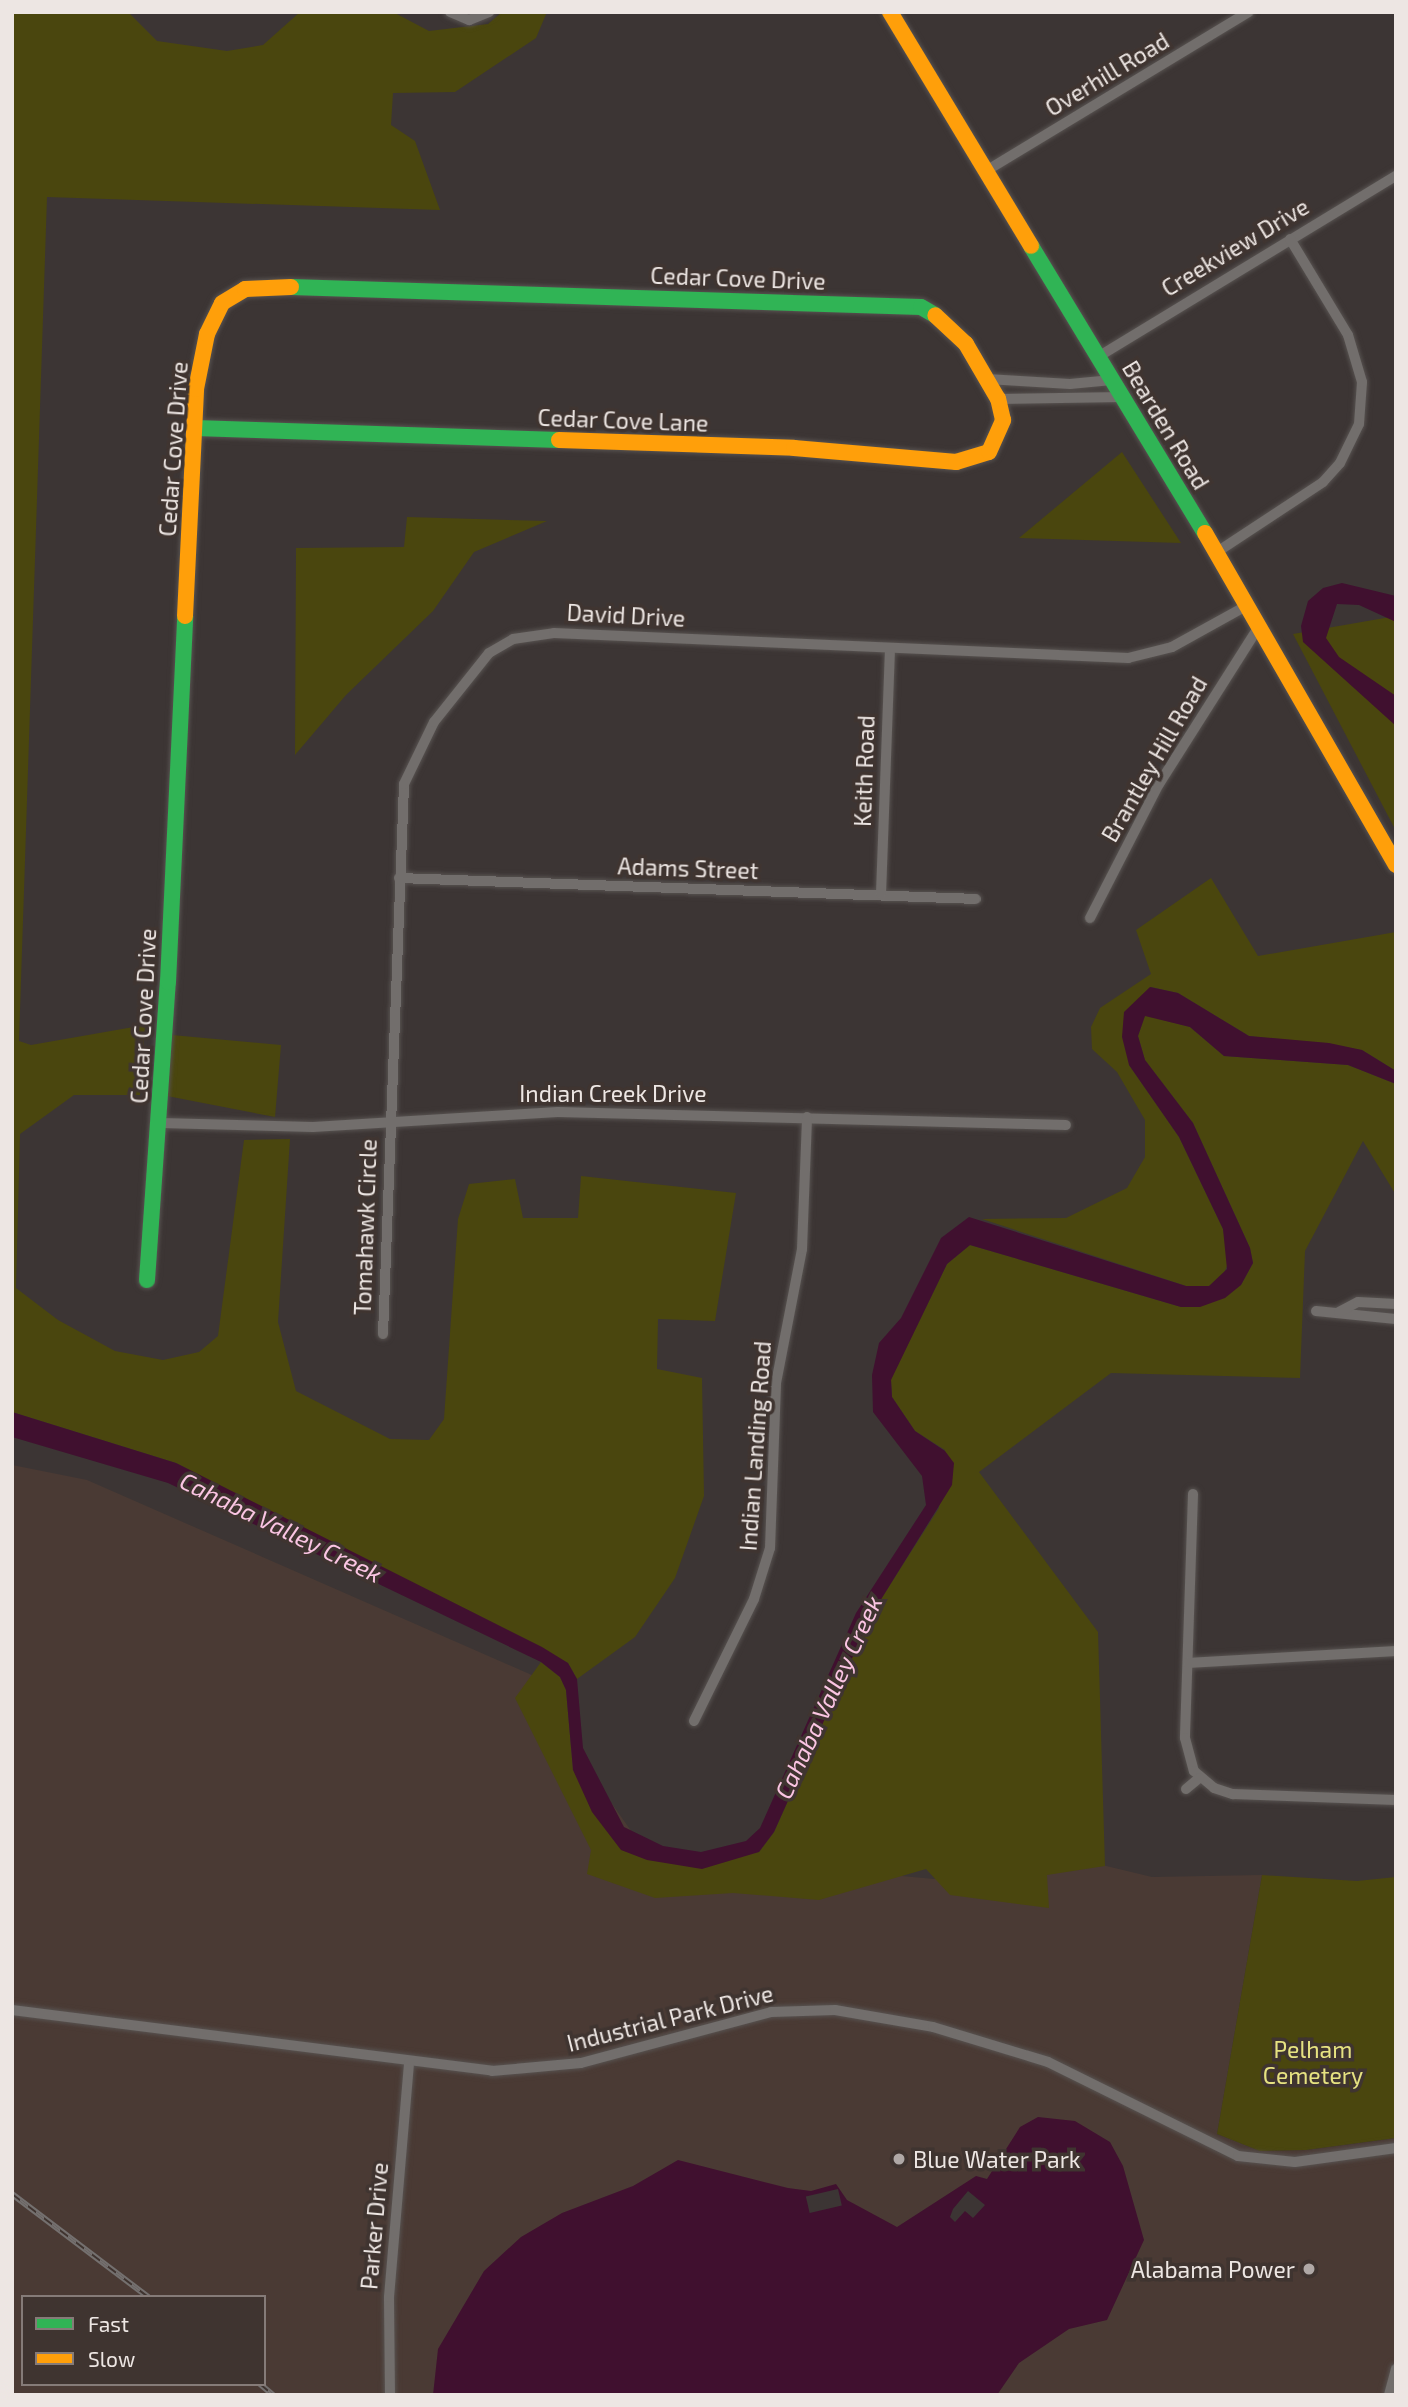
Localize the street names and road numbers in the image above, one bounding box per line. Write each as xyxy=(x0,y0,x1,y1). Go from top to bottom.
street label: Overhill Road xyxy=(1040,26,1174,122)
street label: Creekview Drive xyxy=(1156,192,1314,302)
street label: Cedar Cove Drive xyxy=(650,261,826,295)
street label: Bearden Road xyxy=(1117,356,1215,494)
street label: Cedar Cove Drive xyxy=(153,360,193,538)
street label: Cedar Cove Lane xyxy=(537,403,709,437)
street label: David Drive xyxy=(566,598,686,632)
street label: Brantley Hill Road xyxy=(1095,671,1213,847)
street label: Keith Road xyxy=(848,715,880,827)
street label: Adams Street xyxy=(617,852,759,884)
street label: Cedar Cove Drive xyxy=(125,928,161,1104)
street label: Indian Creek Drive xyxy=(519,1079,707,1107)
street label: Tomahawk Circle xyxy=(348,1138,382,1316)
street label: Indian Landing Road xyxy=(734,1340,776,1552)
street label: Industrial Park Drive xyxy=(564,1979,776,2057)
street label: Parker Drive xyxy=(355,2161,393,2291)

